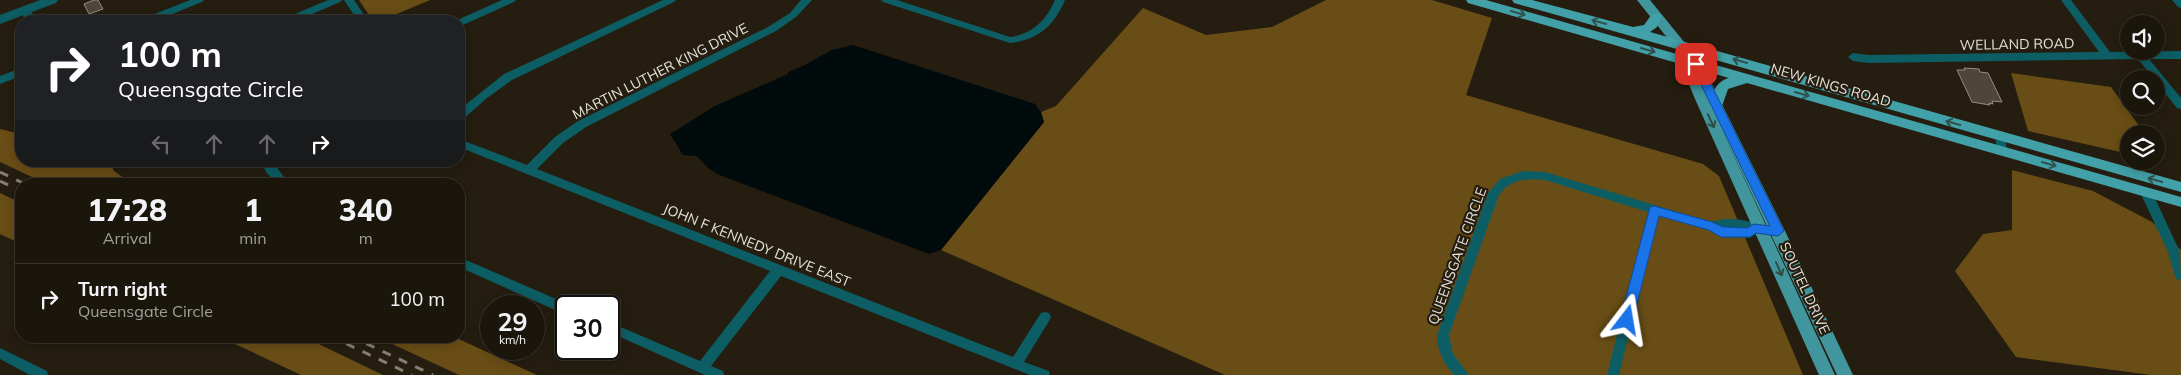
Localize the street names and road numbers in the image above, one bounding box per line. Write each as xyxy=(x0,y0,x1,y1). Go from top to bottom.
street label: MARTIN LUTHER KING DRIVE xyxy=(569,19,751,123)
street label: WELLAND ROAD xyxy=(1960,34,2074,54)
street label: NEW KINGS ROAD xyxy=(1769,59,1893,111)
street label: QUEENSGATE CIRCLE xyxy=(1424,185,1490,327)
street label: JOHN F KENNEDY DRIVE EAST xyxy=(661,199,854,291)
street label: SOUTEL DRIVE xyxy=(1776,239,1834,337)

